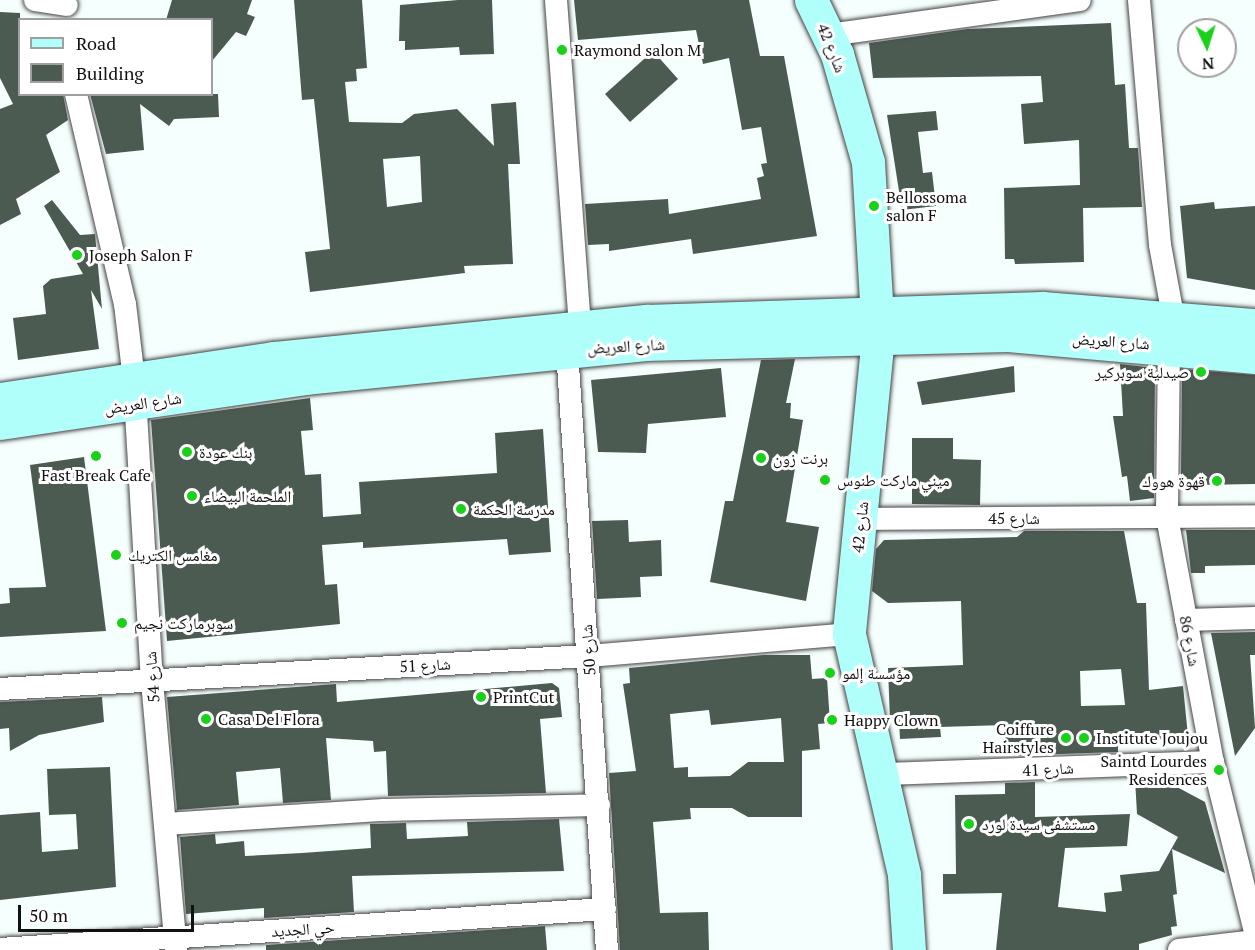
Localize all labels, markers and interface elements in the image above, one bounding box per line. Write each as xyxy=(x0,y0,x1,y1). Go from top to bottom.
legend xyxy=(18,18,213,96)
north arrow xyxy=(1177,18,1237,78)
street label: شارع 42 xyxy=(813,21,851,75)
text: Road xyxy=(76,31,116,55)
place label: Raymond salon M xyxy=(574,40,701,60)
marker: Raymond salon M xyxy=(555,43,569,57)
text: N xyxy=(1201,53,1215,75)
text: Building xyxy=(76,61,144,85)
place label: Bellossoma salon F xyxy=(886,187,967,225)
marker: Bellossoma salon F xyxy=(867,199,881,213)
place label: Joseph Salon F xyxy=(89,245,193,265)
marker: Joseph Salon F xyxy=(70,248,84,262)
street label: شارع العريض xyxy=(1072,329,1150,353)
street label: شارع العريض xyxy=(587,334,665,358)
place label: صيدلية سوبركير xyxy=(1095,362,1189,382)
marker: صيدلية سوبركير xyxy=(1194,365,1208,379)
street label: شارع العريض xyxy=(103,388,183,418)
place label: بنك عودة xyxy=(199,442,252,462)
marker: بنك عودة xyxy=(180,445,194,459)
place label: برنت زون xyxy=(773,448,828,468)
marker: Fast Break Cafe xyxy=(89,449,103,463)
marker: برنت زون xyxy=(754,451,768,465)
place label: Fast Break Cafe xyxy=(41,465,151,485)
place label: ميني ماركت طنوس xyxy=(837,470,950,490)
place label: قهوة هووك xyxy=(1142,471,1205,491)
marker: ميني ماركت طنوس xyxy=(818,473,832,487)
marker: قهوة هووك xyxy=(1210,474,1224,488)
place label: الملحمة البيضاء xyxy=(204,486,291,506)
marker: الملحمة البيضاء xyxy=(185,489,199,503)
place label: مدرسة الحكمة xyxy=(473,499,555,519)
street label: شارع 42 xyxy=(848,500,872,554)
marker: مدرسة الحكمة xyxy=(454,502,468,516)
street label: شارع 45 xyxy=(988,508,1040,528)
place label: مغامس الكتريك xyxy=(128,545,217,565)
marker: مغامس الكتريك xyxy=(109,548,123,562)
place label: سوبرماركت نجيم xyxy=(134,613,233,633)
street label: شارع 86 xyxy=(1176,614,1204,668)
marker: سوبرماركت نجيم xyxy=(115,616,129,630)
street label: شارع 50 xyxy=(577,624,599,676)
street label: شارع 54 xyxy=(141,651,163,703)
street label: شارع 51 xyxy=(399,654,451,676)
place label: مؤسسة إلمو xyxy=(842,663,910,683)
marker: مؤسسة إلمو xyxy=(823,666,837,680)
place label: PrintCut xyxy=(493,687,554,707)
marker: PrintCut xyxy=(474,690,488,704)
place label: Casa Del Flora xyxy=(218,709,320,729)
place label: Happy Clown xyxy=(844,710,938,730)
marker: Casa Del Flora xyxy=(199,712,213,726)
marker: Happy Clown xyxy=(825,713,839,727)
place label: Coiffure Hairstyles xyxy=(983,719,1054,757)
place label: Institute Joujou xyxy=(1096,728,1208,748)
marker: Coiffure Hairstyles xyxy=(1059,731,1073,745)
marker: Institute Joujou xyxy=(1077,731,1091,745)
place label: Saintd Lourdes Residences xyxy=(1101,751,1207,789)
street label: شارع 41 xyxy=(1022,758,1074,780)
marker: Saintd Lourdes Residences xyxy=(1212,763,1226,777)
place label: مستشفى سيدة لورد xyxy=(982,814,1095,834)
marker: مستشفى سيدة لورد xyxy=(960,815,978,833)
scale bar xyxy=(21,893,196,931)
text: 50 m xyxy=(29,903,68,927)
street label: حي الجديد xyxy=(271,917,335,941)

